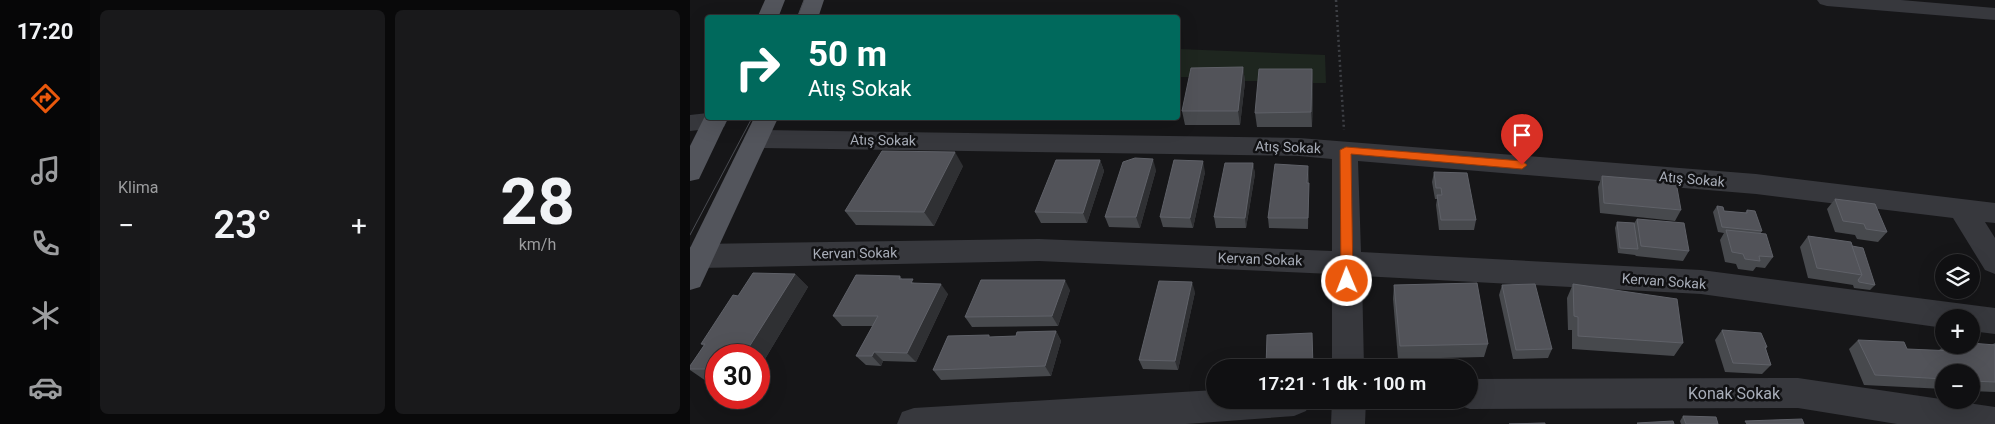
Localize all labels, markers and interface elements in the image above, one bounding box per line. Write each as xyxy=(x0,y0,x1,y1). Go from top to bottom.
text: 17:20 xyxy=(17,19,73,44)
text: 50 m xyxy=(808,34,887,75)
icon: right xyxy=(725,35,790,100)
text: Atış Sokak xyxy=(808,76,912,101)
icon: directions xyxy=(28,81,63,116)
pin xyxy=(1501,114,1543,165)
icon: arrive xyxy=(1508,121,1536,149)
street label: Atış Sokak xyxy=(850,131,917,149)
street label: Atış Sokak xyxy=(1255,138,1322,156)
icon: music xyxy=(28,153,63,188)
text: 28 xyxy=(500,164,575,240)
street label: Atış Sokak xyxy=(1658,168,1726,190)
text: Klima xyxy=(118,178,159,197)
text: 23° xyxy=(214,203,272,247)
text: − xyxy=(118,209,134,242)
text: + xyxy=(351,209,367,242)
icon: phone xyxy=(28,226,63,261)
text: km/h xyxy=(519,235,556,254)
street label: Kervan Sokak xyxy=(813,244,898,262)
street label: Kervan Sokak xyxy=(1217,250,1303,269)
position arrow xyxy=(1320,254,1372,306)
map controls xyxy=(1935,254,1980,409)
button: layers xyxy=(1935,254,1980,299)
street label: Kervan Sokak xyxy=(1621,270,1708,292)
icon: climate xyxy=(28,298,63,333)
button: + xyxy=(1935,309,1980,354)
speed limit sign: 30 xyxy=(705,344,770,409)
button: − xyxy=(1935,364,1980,409)
icon: car xyxy=(28,370,63,405)
text: 17:21 · 1 dk · 100 m xyxy=(1258,372,1426,395)
street label: Konak Sokak xyxy=(1688,384,1781,403)

